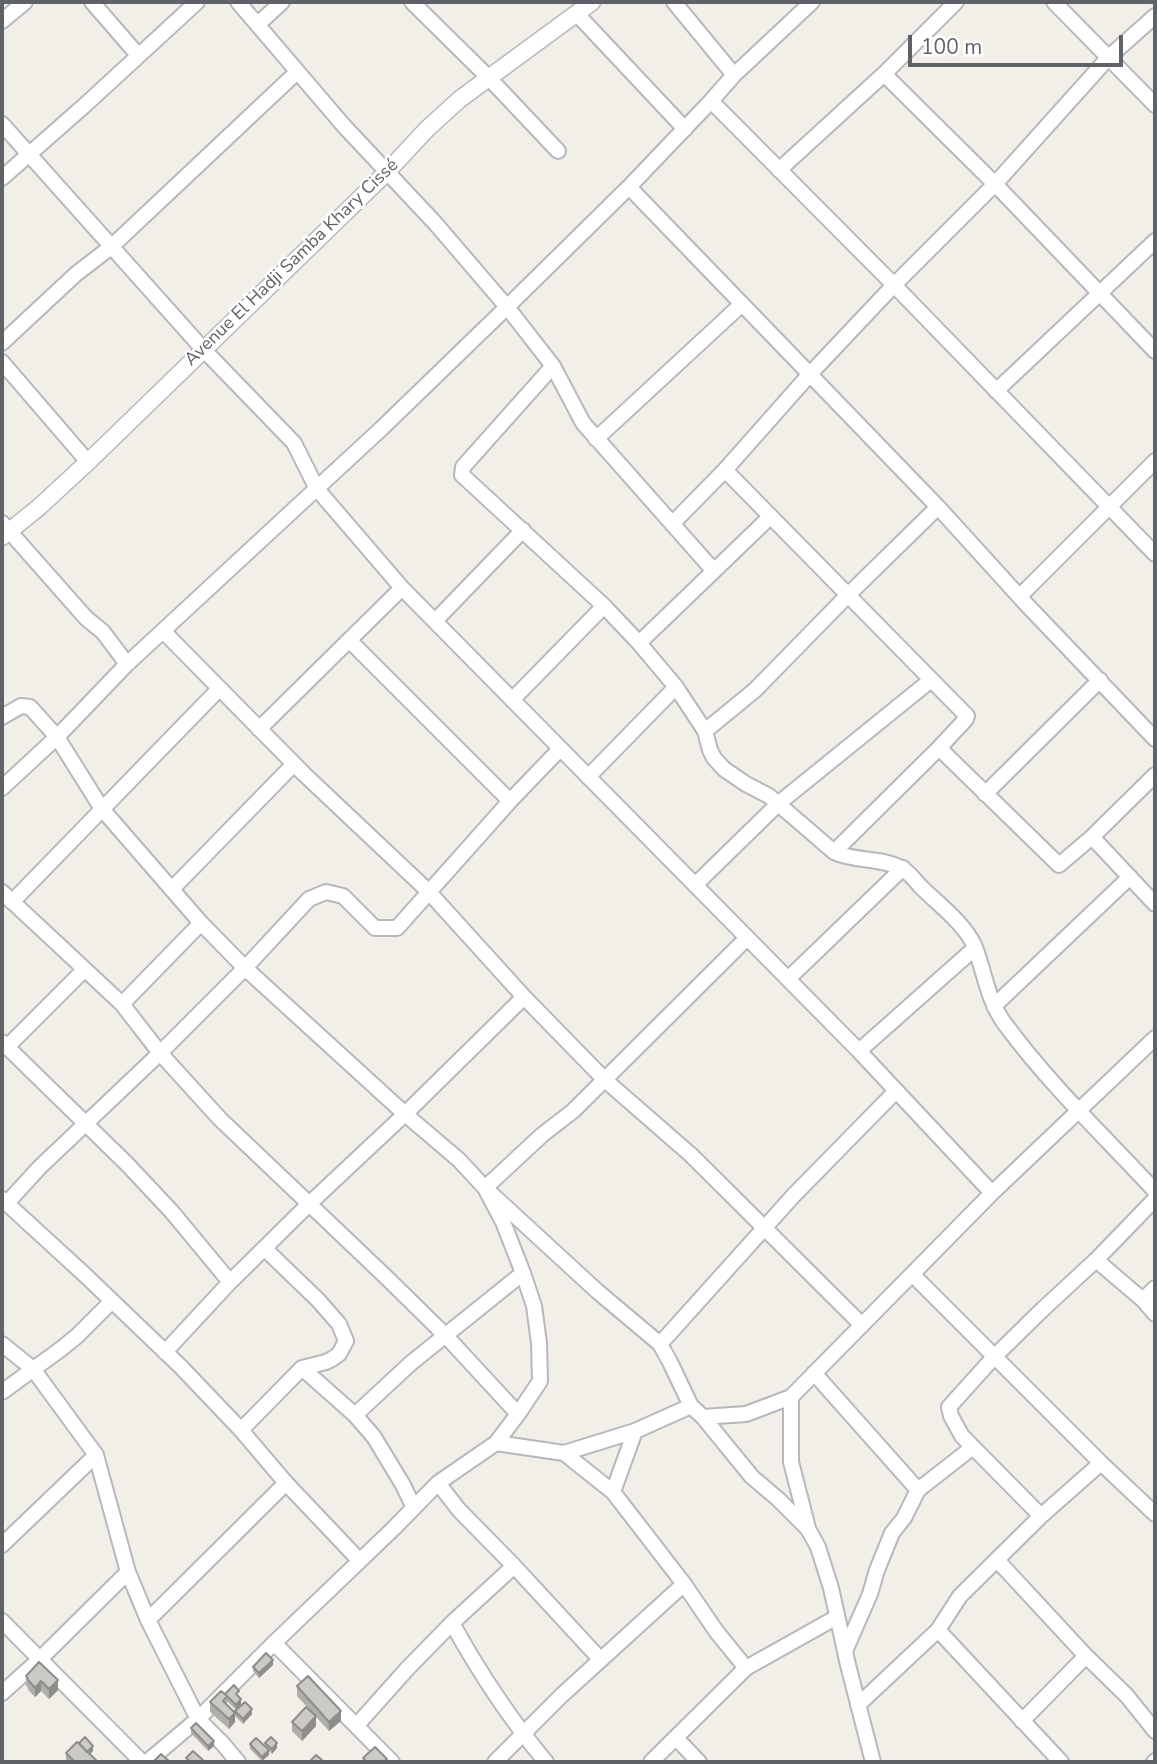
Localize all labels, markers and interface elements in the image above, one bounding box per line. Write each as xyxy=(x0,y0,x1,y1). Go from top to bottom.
scale bar xyxy=(912,21,1127,65)
text: 100 m xyxy=(921,33,982,61)
street label: Avenue El Hadji Samba Khary Cissé xyxy=(181,155,403,371)

